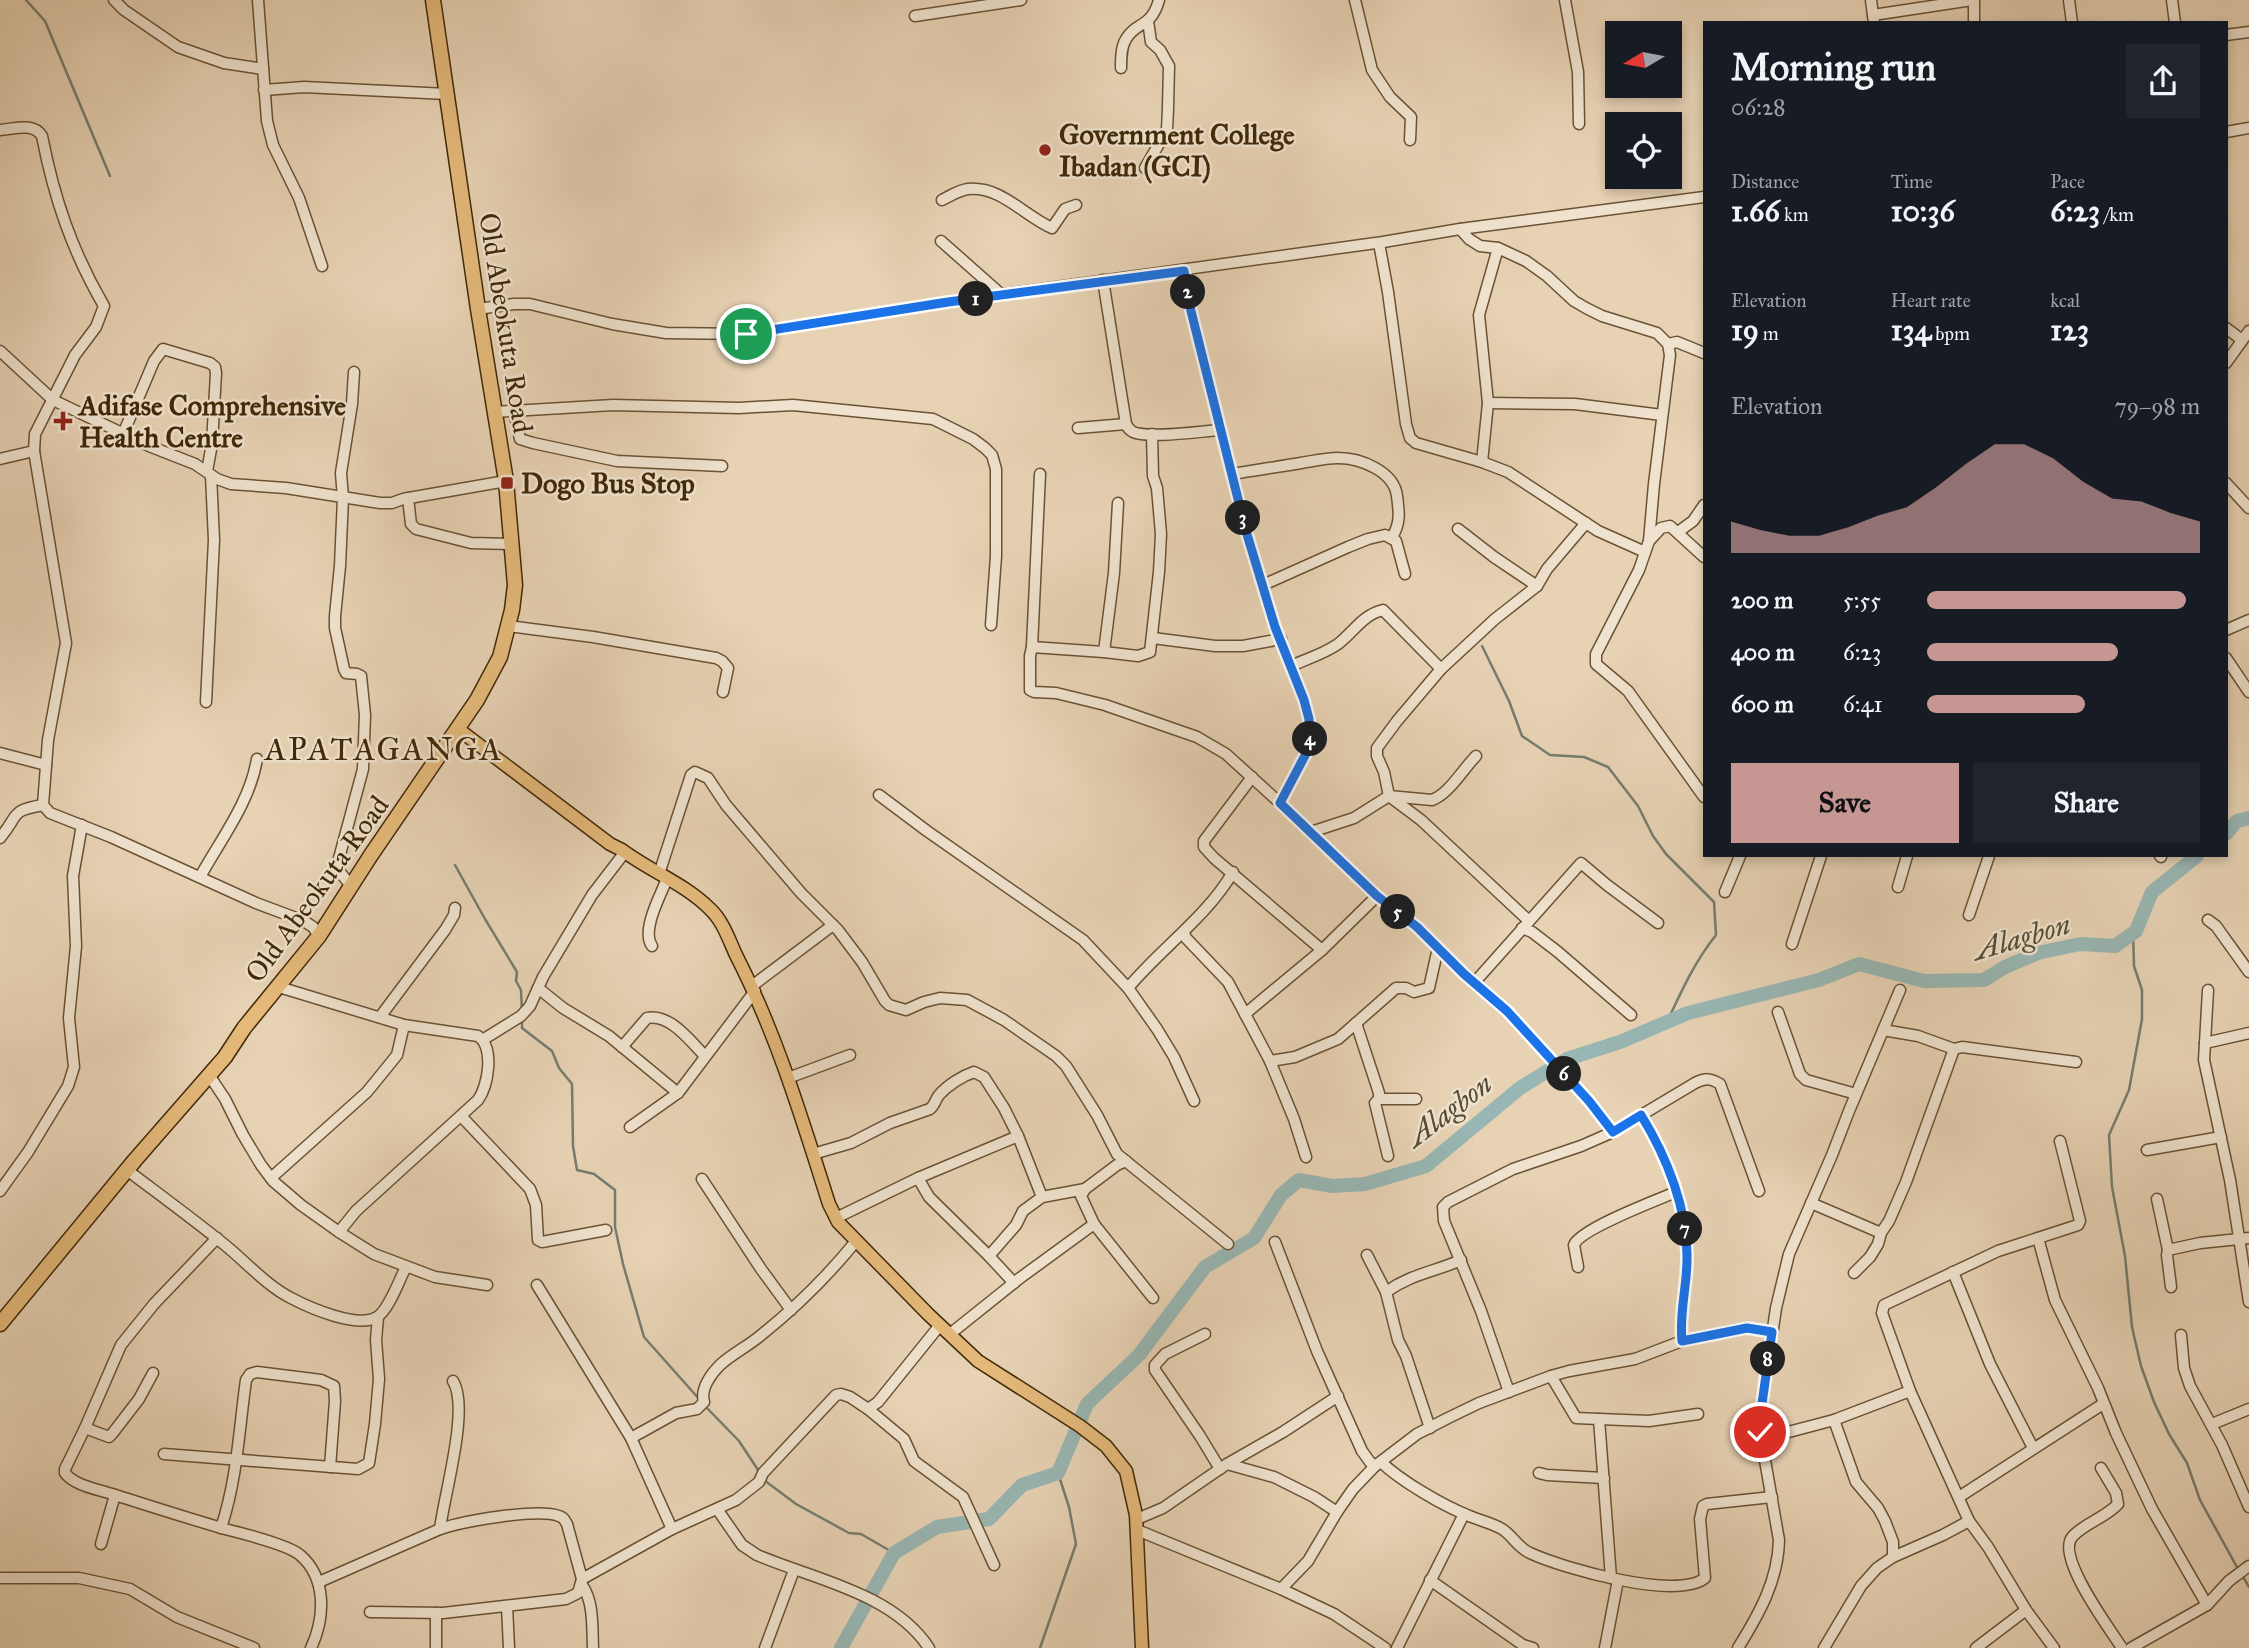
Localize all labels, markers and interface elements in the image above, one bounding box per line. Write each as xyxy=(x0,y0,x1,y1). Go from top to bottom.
north arrow xyxy=(1605,21,1682,98)
map controls xyxy=(1605,21,1682,189)
text: Morning run xyxy=(1731,44,1936,90)
button: share xyxy=(2126,44,2200,118)
text: 06:28 xyxy=(1731,93,1786,121)
button: locate xyxy=(1605,112,1682,189)
place label: Government College Ibadan (GCI) xyxy=(1059,117,1295,184)
marker: Government College Ibadan (GCI) xyxy=(1037,142,1053,158)
text: Distance xyxy=(1731,170,1799,193)
text: Time xyxy=(1891,170,1933,193)
text: Pace xyxy=(2050,170,2085,193)
text: 1.66 xyxy=(1731,193,1780,229)
text: 10:36 xyxy=(1891,193,1955,229)
text: 6:23 xyxy=(2050,193,2100,229)
text: km xyxy=(1780,203,1809,226)
text: /km xyxy=(2100,203,2134,226)
street label: Old Abeokuta Road xyxy=(471,210,541,436)
pin: 2 xyxy=(1170,274,1206,310)
text: 2 xyxy=(1183,280,1192,303)
pin: 1 xyxy=(958,282,993,316)
text: 1 xyxy=(972,287,979,310)
text: Elevation xyxy=(1731,289,1806,312)
text: Heart rate xyxy=(1891,289,1971,312)
text: kcal xyxy=(2050,289,2080,312)
pin xyxy=(716,304,776,364)
text: 19 xyxy=(1731,312,1759,348)
text: 134 xyxy=(1891,312,1931,348)
text: 123 xyxy=(2050,312,2089,348)
icon: arrive xyxy=(727,315,765,353)
text: m xyxy=(1759,322,1779,345)
text: bpm xyxy=(1931,322,1970,345)
place label: Adifase Comprehensive Health Centre xyxy=(77,388,346,455)
text: Elevation xyxy=(1731,392,1822,420)
text: 79–98 m xyxy=(2114,392,2200,420)
marker: Adifase Comprehensive Health Centre xyxy=(53,411,73,431)
place label: Dogo Bus Stop xyxy=(521,466,695,501)
marker: Dogo Bus Stop xyxy=(499,475,515,491)
pin: 3 xyxy=(1226,500,1260,536)
text: 3 xyxy=(1239,506,1246,529)
text: 200 m xyxy=(1731,586,1793,614)
text: 5:55 xyxy=(1843,586,1881,614)
text: 400 m xyxy=(1731,638,1795,666)
text: 6:23 xyxy=(1843,638,1881,666)
text: 600 m xyxy=(1731,690,1794,718)
text: 6:41 xyxy=(1843,690,1883,718)
pin: 4 xyxy=(1292,722,1328,756)
text: 4 xyxy=(1304,727,1315,750)
district label: APATAGANGA xyxy=(263,730,503,769)
button: Save xyxy=(1731,763,1959,843)
button: Share xyxy=(1973,763,2200,843)
street label: Old Abeokuta Road xyxy=(237,789,397,989)
pin: 5 xyxy=(1380,894,1416,930)
text: 5 xyxy=(1393,900,1402,923)
water label: Alagbon xyxy=(1967,906,2075,969)
pin: 6 xyxy=(1546,1056,1582,1092)
text: 6 xyxy=(1559,1062,1568,1085)
water label: Alagbon xyxy=(1396,1066,1500,1156)
pin: 7 xyxy=(1668,1212,1702,1246)
text: 7 xyxy=(1679,1217,1690,1240)
pin: 8 xyxy=(1750,1342,1786,1376)
text: 8 xyxy=(1762,1347,1773,1370)
pin xyxy=(1730,1402,1790,1462)
icon: check xyxy=(1741,1413,1779,1451)

